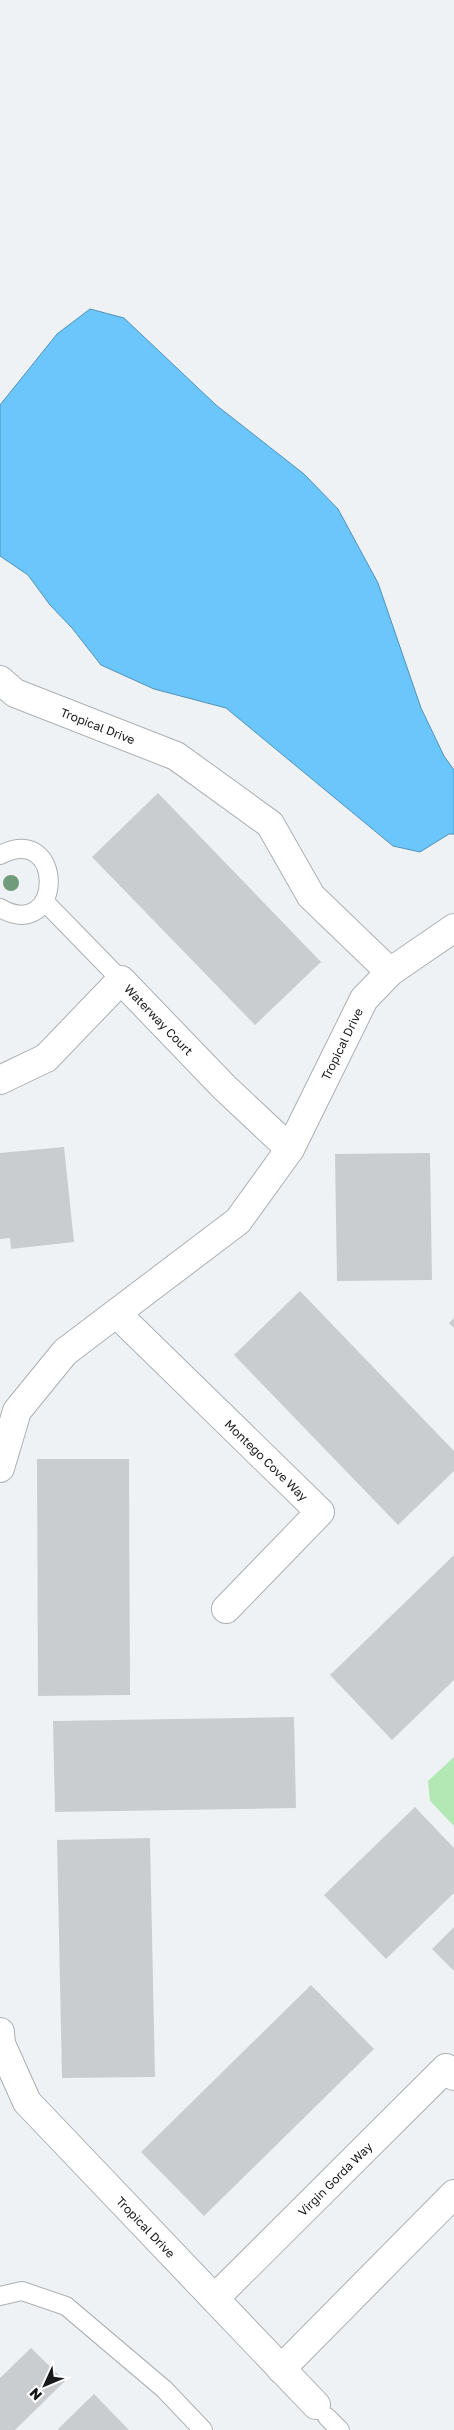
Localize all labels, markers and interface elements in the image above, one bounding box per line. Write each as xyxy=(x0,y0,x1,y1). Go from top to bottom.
street label: Tropical Drive xyxy=(59,704,137,747)
street label: Waterway Court xyxy=(122,981,197,1058)
street label: Tropical Drive xyxy=(318,1005,366,1083)
street label: Montego Cove Way xyxy=(222,1416,311,1504)
street label: Virgin Gorda Way xyxy=(295,2138,375,2219)
street label: Tropical Drive xyxy=(113,2193,179,2260)
north arrow xyxy=(20,2360,70,2410)
text: N xyxy=(25,2385,45,2404)

